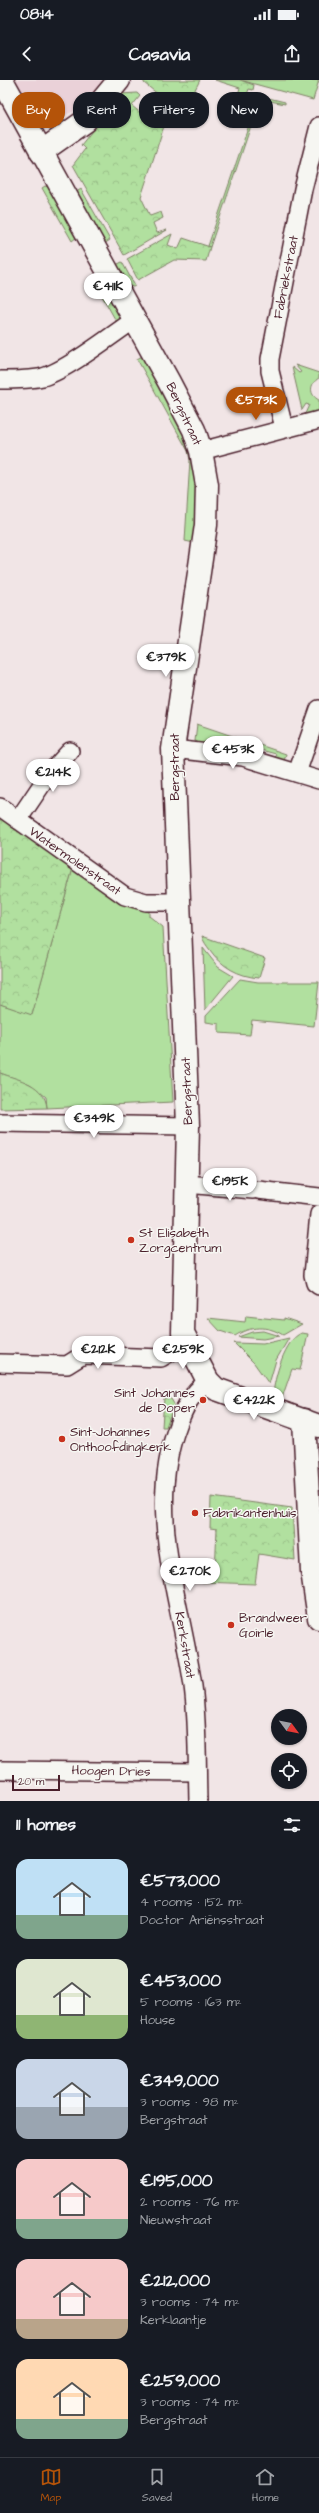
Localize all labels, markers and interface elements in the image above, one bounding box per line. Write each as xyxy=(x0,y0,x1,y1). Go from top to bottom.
text: 08:14 xyxy=(20,4,54,25)
text: Casavia xyxy=(129,42,190,67)
icon: back xyxy=(16,43,38,65)
icon: share xyxy=(281,43,303,65)
chip: Buy xyxy=(12,92,65,128)
chip: Rent xyxy=(73,92,131,128)
chip: Filters xyxy=(139,92,209,128)
chip: New xyxy=(217,92,273,128)
street label: Fabriekstraat xyxy=(269,233,303,320)
pin: €411K xyxy=(80,273,136,307)
text: €411K xyxy=(93,277,123,295)
street label: Bergstraat xyxy=(161,380,207,450)
pin: €573K xyxy=(228,387,284,421)
text: €573K xyxy=(235,391,277,409)
pin: €379K xyxy=(138,644,194,678)
text: €379K xyxy=(146,648,186,666)
street label: Bergstraat xyxy=(166,732,185,801)
pin: €453K xyxy=(205,736,261,770)
text: €453K xyxy=(212,740,254,758)
pin: €214K xyxy=(25,759,81,793)
text: €214K xyxy=(35,763,71,781)
street label: Watermolenstraat xyxy=(25,822,125,900)
street label: Bergstraat xyxy=(177,1056,198,1125)
pin: €349K xyxy=(66,1105,122,1139)
text: €349K xyxy=(73,1109,115,1127)
pin: €195K xyxy=(202,1168,258,1202)
text: €195K xyxy=(212,1172,248,1190)
place label: St Elisabeth Zorgcentrum xyxy=(139,1224,222,1258)
marker: St Elisabeth Zorgcentrum xyxy=(126,1235,136,1245)
pin: €212K xyxy=(70,1336,126,1370)
pin: €259K xyxy=(155,1336,211,1370)
text: €212K xyxy=(81,1340,115,1358)
text: €259K xyxy=(162,1340,204,1358)
place label: Sint Johannes de Doper xyxy=(114,1384,195,1417)
pin: €422K xyxy=(226,1387,282,1421)
text: €422K xyxy=(233,1391,275,1409)
marker: Sint Johannes de Doper xyxy=(198,1395,208,1405)
place label: Sint-Johannes Onthoofdingkerk xyxy=(70,1423,171,1457)
marker: Sint-Johannes Onthoofdingkerk xyxy=(57,1434,67,1444)
place label: Fabrikantenhuis xyxy=(203,1504,297,1522)
marker: Fabrikantenhuis xyxy=(190,1508,200,1518)
pin: €270K xyxy=(162,1558,218,1592)
text: €270K xyxy=(169,1562,211,1580)
place label: Brandweer Goirle xyxy=(239,1609,307,1642)
street label: Kerkstraat xyxy=(170,1610,200,1681)
marker: Brandweer Goirle xyxy=(226,1620,236,1630)
north arrow xyxy=(271,1709,307,1745)
map controls xyxy=(271,1709,307,1789)
button: locate xyxy=(271,1753,307,1789)
street label: Hoogen Dries xyxy=(71,1761,151,1782)
scale bar xyxy=(12,1773,60,1792)
text: 20 m xyxy=(18,1774,44,1789)
text: 11 homes xyxy=(16,1813,76,1837)
icon: filters xyxy=(281,1814,303,1836)
text: €573,000 xyxy=(140,1869,220,1893)
icon: home xyxy=(48,1875,96,1923)
text: 4 rooms · 152 m² xyxy=(140,1893,243,1911)
text: Doctor Ariënsstraat xyxy=(140,1911,264,1929)
text: €453,000 xyxy=(140,1969,221,1993)
icon: home xyxy=(48,1975,96,2023)
text: 5 rooms · 163 m² xyxy=(140,1993,242,2011)
text: House xyxy=(140,2011,175,2029)
text: €349,000 xyxy=(140,2069,219,2093)
icon: home xyxy=(48,2075,96,2123)
text: 3 rooms · 98 m² xyxy=(140,2093,239,2111)
text: Bergstraat xyxy=(140,2111,208,2129)
text: €195,000 xyxy=(140,2169,213,2193)
icon: home xyxy=(48,2175,96,2223)
text: 2 rooms · 76 m² xyxy=(140,2193,240,2211)
text: Nieuwstraat xyxy=(140,2211,212,2229)
text: €212,000 xyxy=(140,2269,210,2293)
icon: home xyxy=(48,2275,96,2323)
text: 3 rooms · 74 m² xyxy=(140,2293,240,2311)
text: Kerklaantje xyxy=(140,2311,206,2329)
text: €259,000 xyxy=(140,2369,220,2393)
icon: home xyxy=(48,2375,96,2423)
text: 3 rooms · 74 m² xyxy=(140,2393,240,2411)
text: Bergstraat xyxy=(140,2411,208,2429)
tab: Map xyxy=(40,2466,62,2505)
tab: Saved xyxy=(142,2466,172,2505)
tab: Home xyxy=(252,2466,279,2505)

